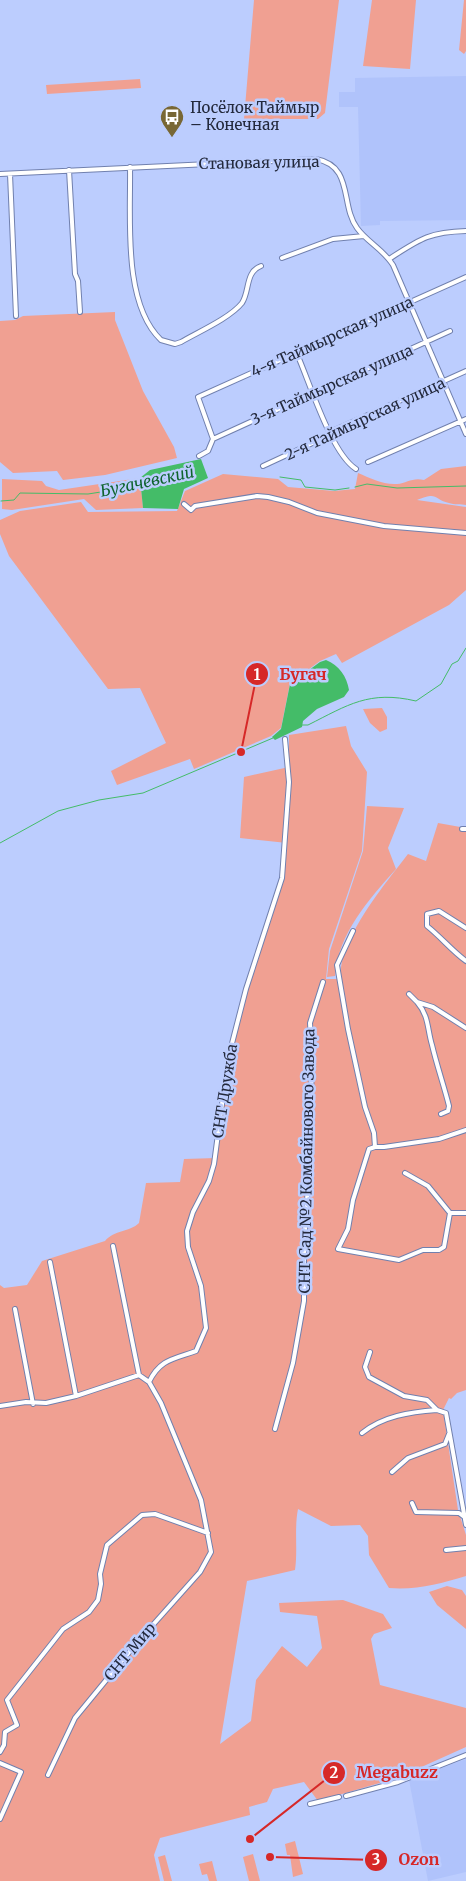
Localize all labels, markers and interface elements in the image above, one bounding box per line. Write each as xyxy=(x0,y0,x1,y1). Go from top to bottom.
place label: Посёлок Таймыр – Конечная xyxy=(190,98,319,134)
bus stop icon: Посёлок Таймыр – Конечная xyxy=(159,104,185,138)
street label: Становая улица xyxy=(198,152,320,173)
street label: 4-я Таймырская улица xyxy=(248,292,416,381)
street label: 3-я Таймырская улица xyxy=(248,340,416,429)
street label: 2-я Таймырская улица xyxy=(282,373,448,464)
water label: Бугачевский xyxy=(98,461,196,501)
callout: Бугач xyxy=(244,659,337,690)
text: Бугач xyxy=(279,664,327,684)
text: 1 xyxy=(254,665,261,684)
street label: СНТ Сад №2 Комбайнового Завода xyxy=(295,1028,318,1294)
street label: СНТ Дружба xyxy=(208,1043,241,1139)
street label: СНТ Мир xyxy=(100,1619,159,1685)
callout: Megabuzz xyxy=(321,1757,448,1788)
text: Megabuzz xyxy=(356,1762,438,1782)
text: 2 xyxy=(330,1763,339,1782)
callout: Ozon xyxy=(363,1844,449,1875)
text: Ozon xyxy=(399,1849,440,1869)
text: 3 xyxy=(372,1850,380,1869)

